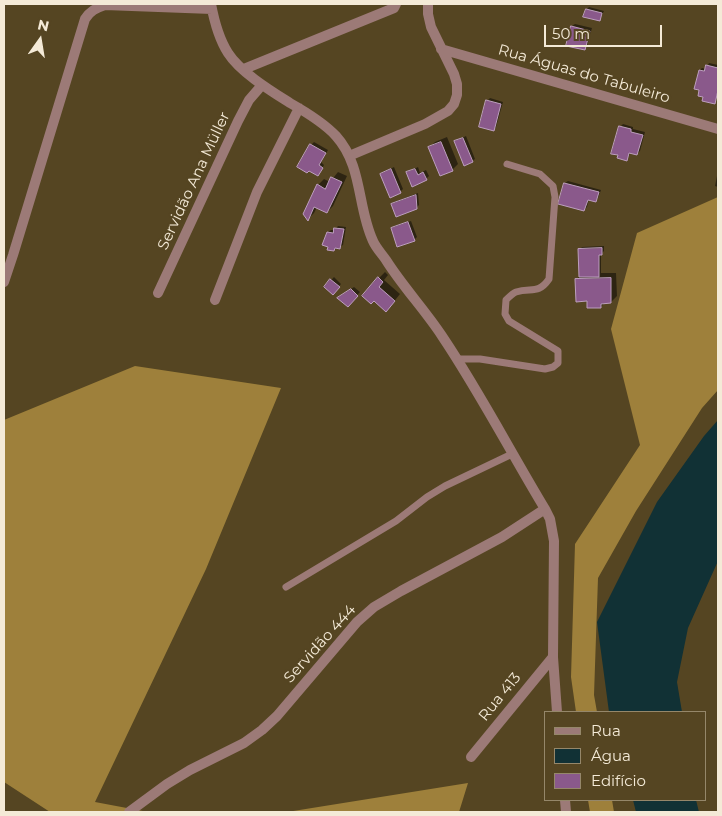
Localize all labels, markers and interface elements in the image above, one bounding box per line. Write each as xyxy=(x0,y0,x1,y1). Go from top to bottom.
north arrow xyxy=(15,15,65,65)
text: N xyxy=(36,15,51,35)
scale bar xyxy=(547,15,664,47)
text: 50 m xyxy=(552,24,590,43)
street label: Rua Águas do Tabuleiro xyxy=(496,41,672,107)
street label: Servidão Ana Müller xyxy=(154,109,234,253)
street label: Servidão 444 xyxy=(280,601,360,687)
street label: Rua 413 xyxy=(475,669,525,725)
legend xyxy=(544,711,707,801)
text: Rua xyxy=(591,721,621,740)
text: Água xyxy=(591,746,631,765)
text: Edifício xyxy=(591,771,646,790)

